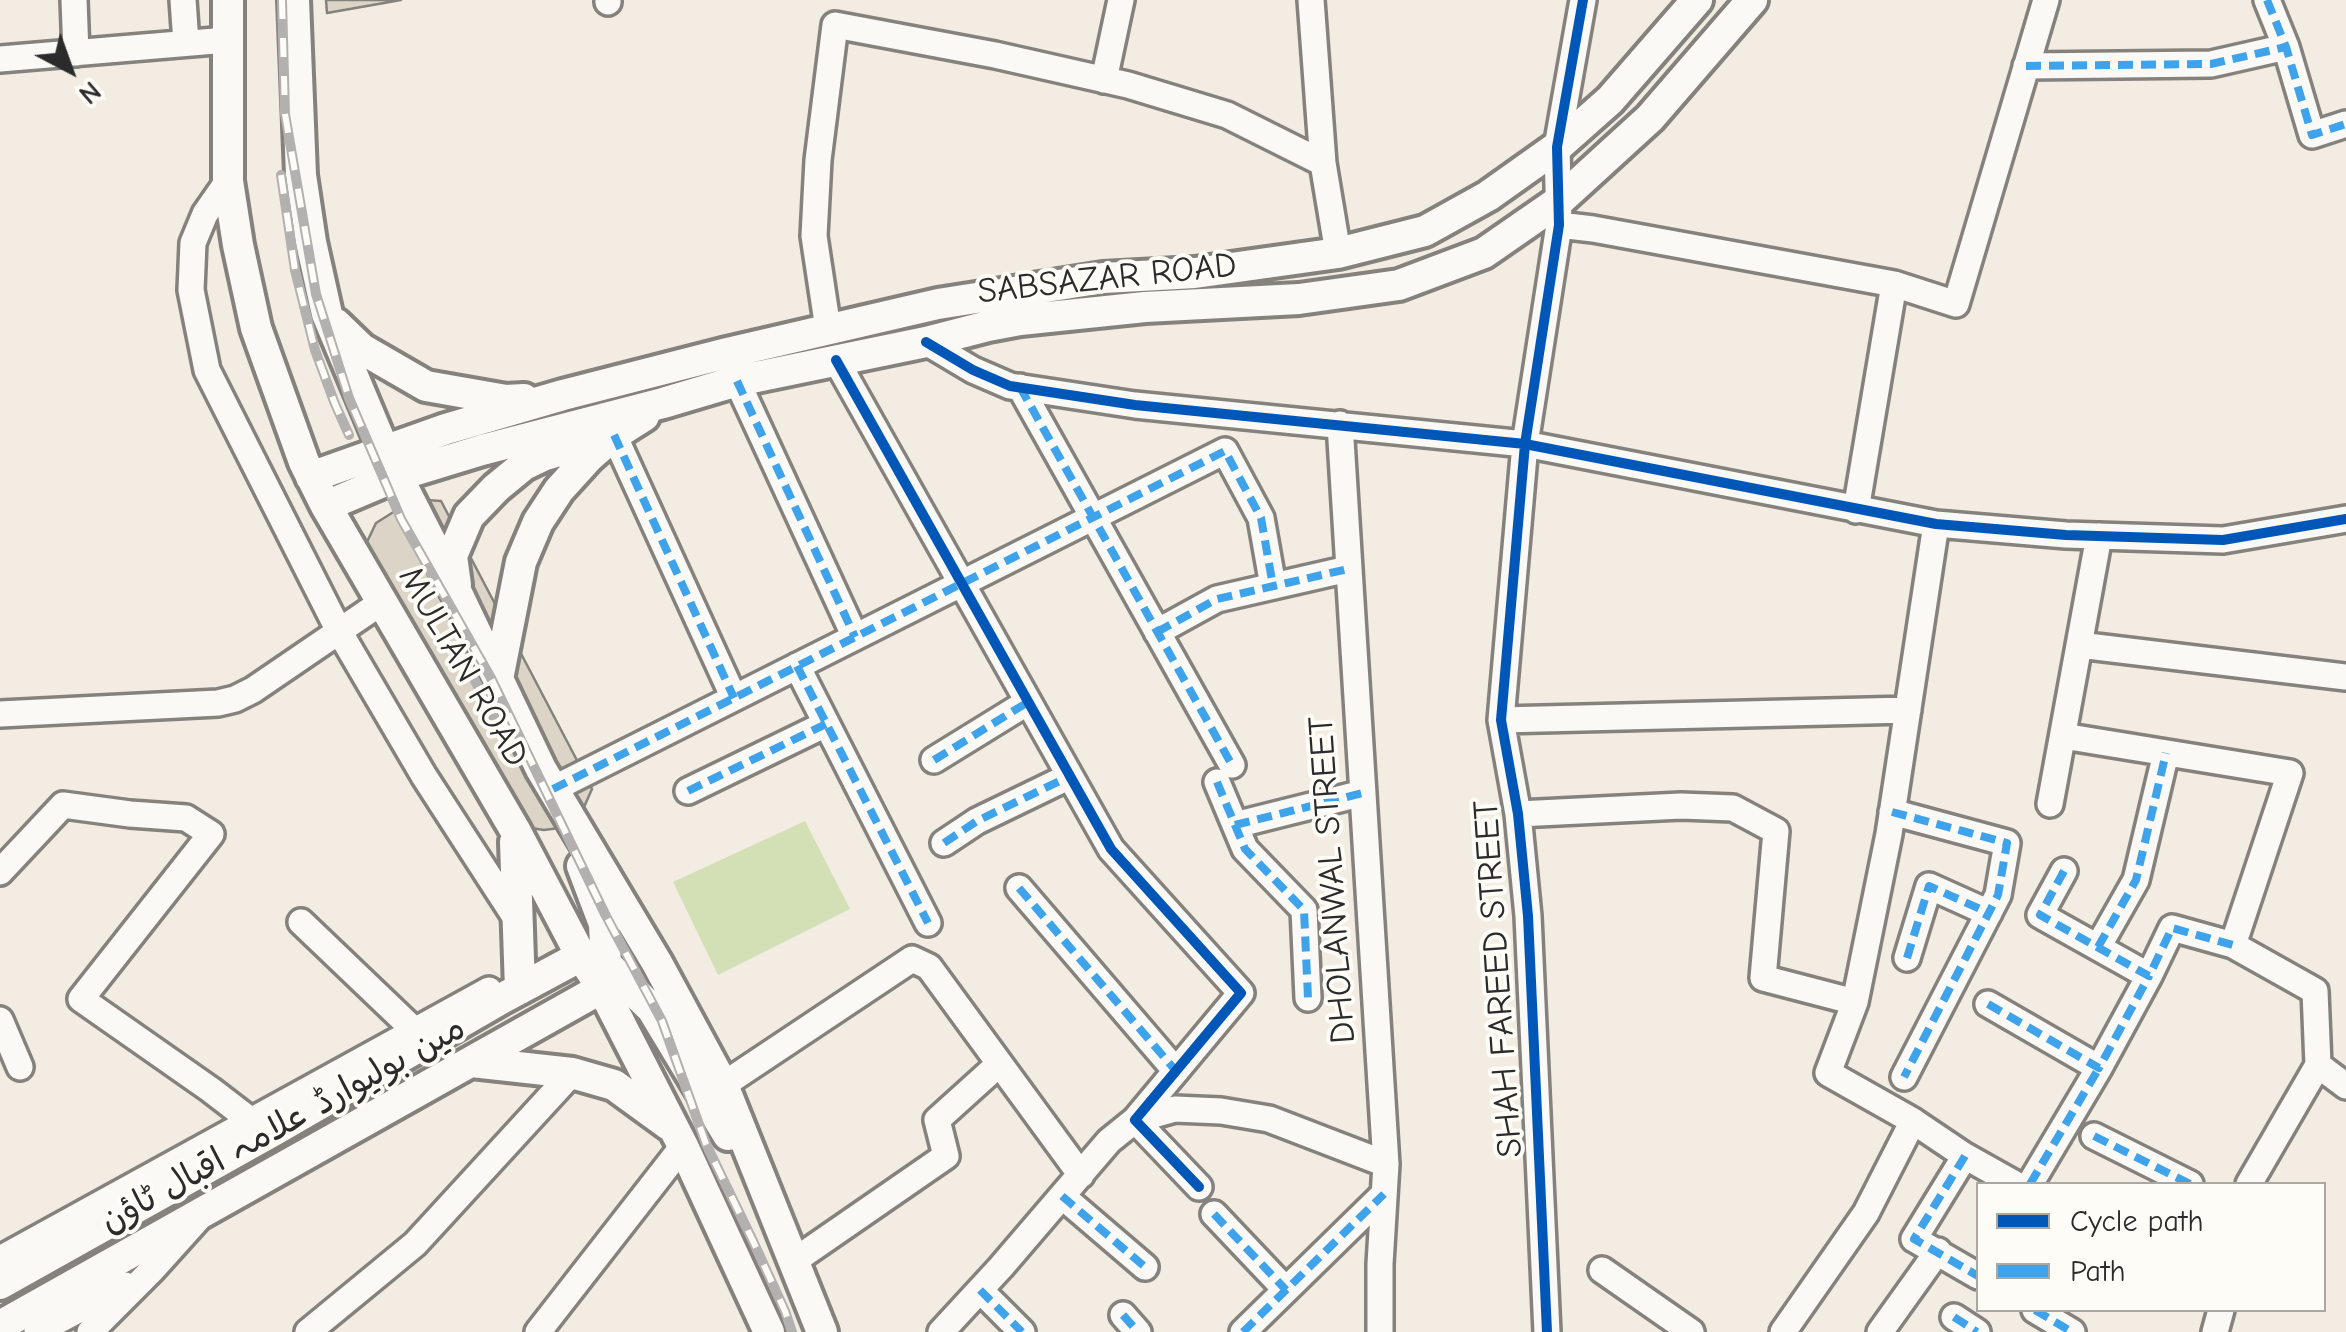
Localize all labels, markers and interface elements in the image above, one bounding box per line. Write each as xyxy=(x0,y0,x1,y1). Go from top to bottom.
north arrow xyxy=(20,20,120,120)
text: N xyxy=(72,75,107,111)
street label: SABSAZAR ROAD xyxy=(976,245,1238,313)
street label: MULTAN ROAD xyxy=(389,560,537,774)
street label: DHOLANWAL STREET xyxy=(1301,715,1365,1045)
street label: SHAH FAREED STREET xyxy=(1466,799,1532,1159)
street label: مین بولیوارڈ علامہ اقبال ٹاؤن xyxy=(93,1007,473,1243)
legend xyxy=(1976,1182,2326,1312)
text: Cycle path xyxy=(2070,1204,2204,1239)
text: Path xyxy=(2070,1254,2126,1289)

